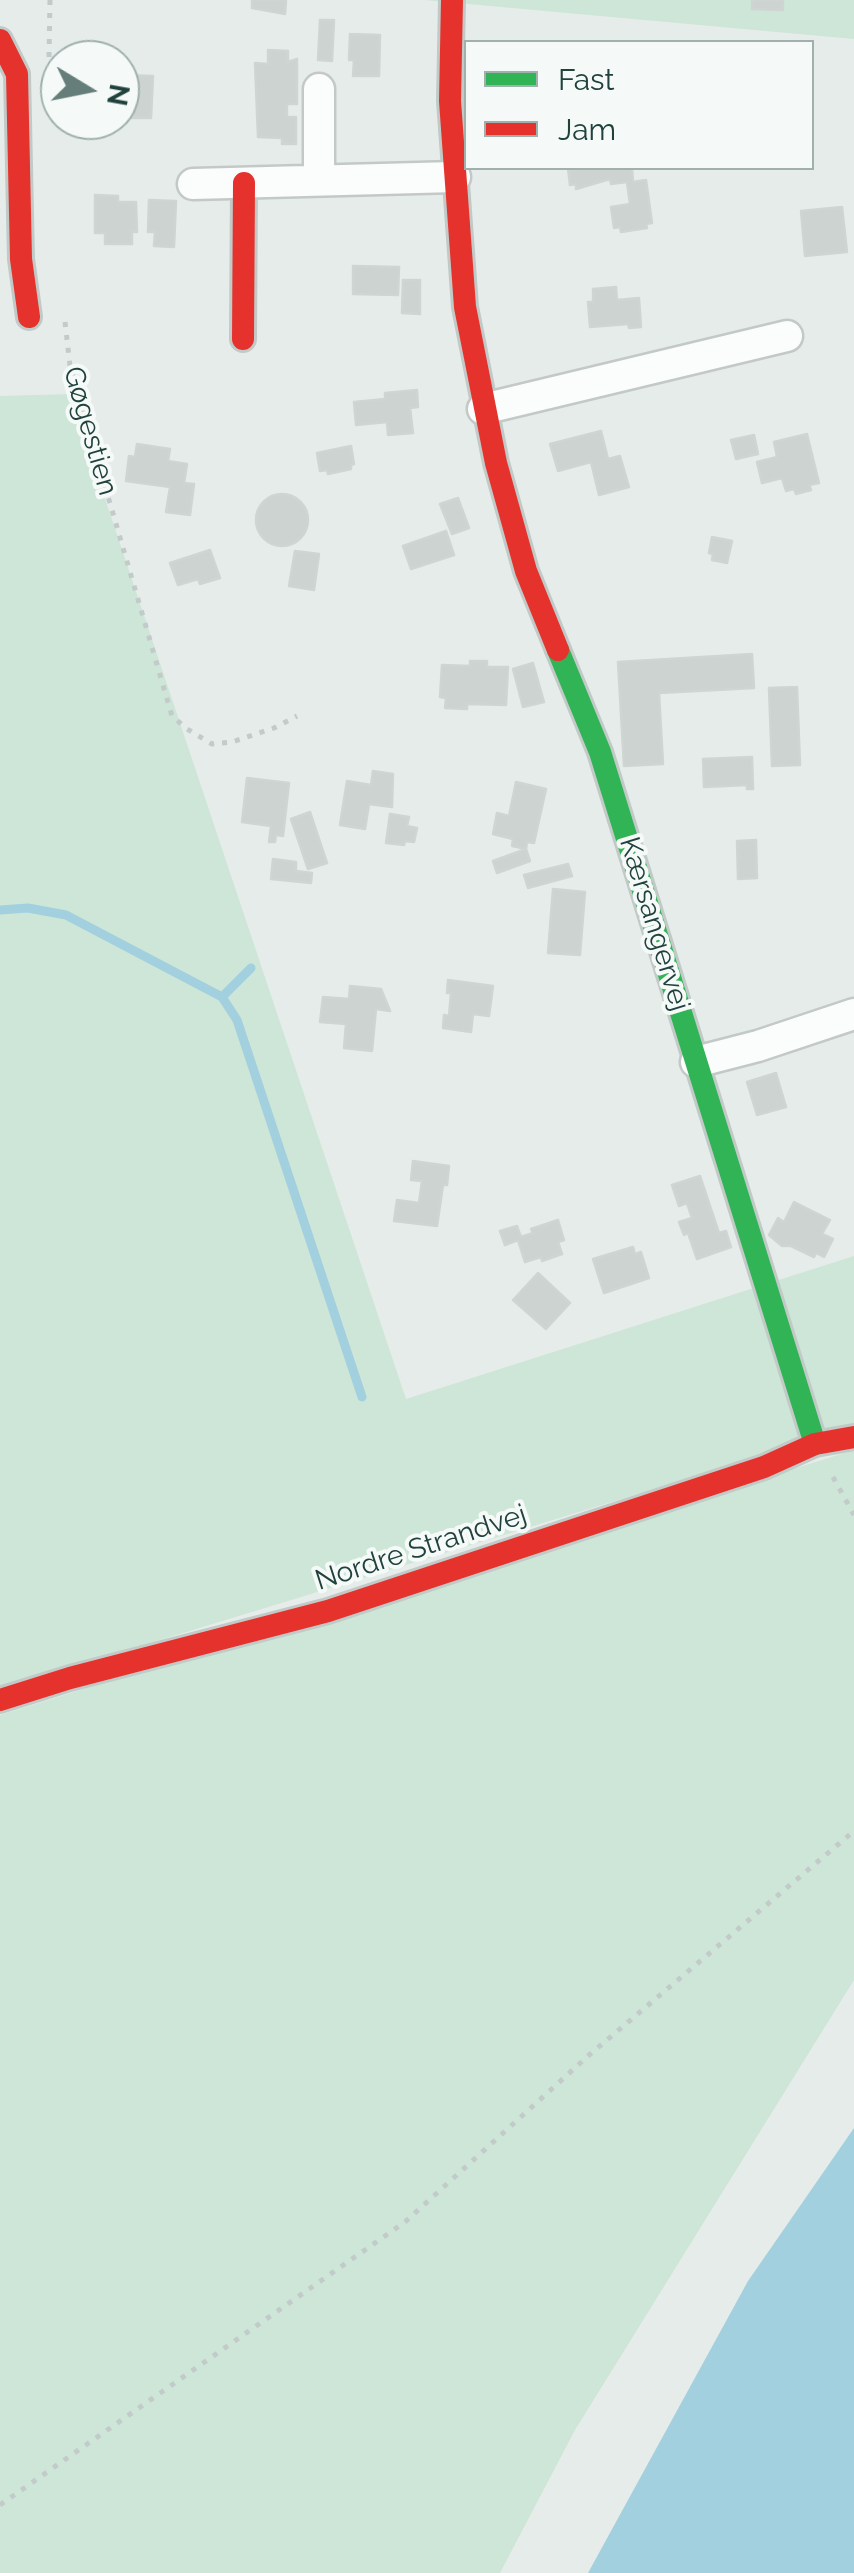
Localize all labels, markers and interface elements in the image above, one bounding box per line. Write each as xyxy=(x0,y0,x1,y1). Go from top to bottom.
north arrow xyxy=(40,40,140,140)
legend xyxy=(464,40,814,170)
text: Fast xyxy=(558,62,615,97)
text: N xyxy=(100,82,136,108)
text: Jam xyxy=(558,112,616,147)
street label: Gøgestien xyxy=(56,363,124,499)
street label: Kærsangervej xyxy=(612,833,696,1015)
street label: Nordre Strandvej xyxy=(311,1498,531,1598)

